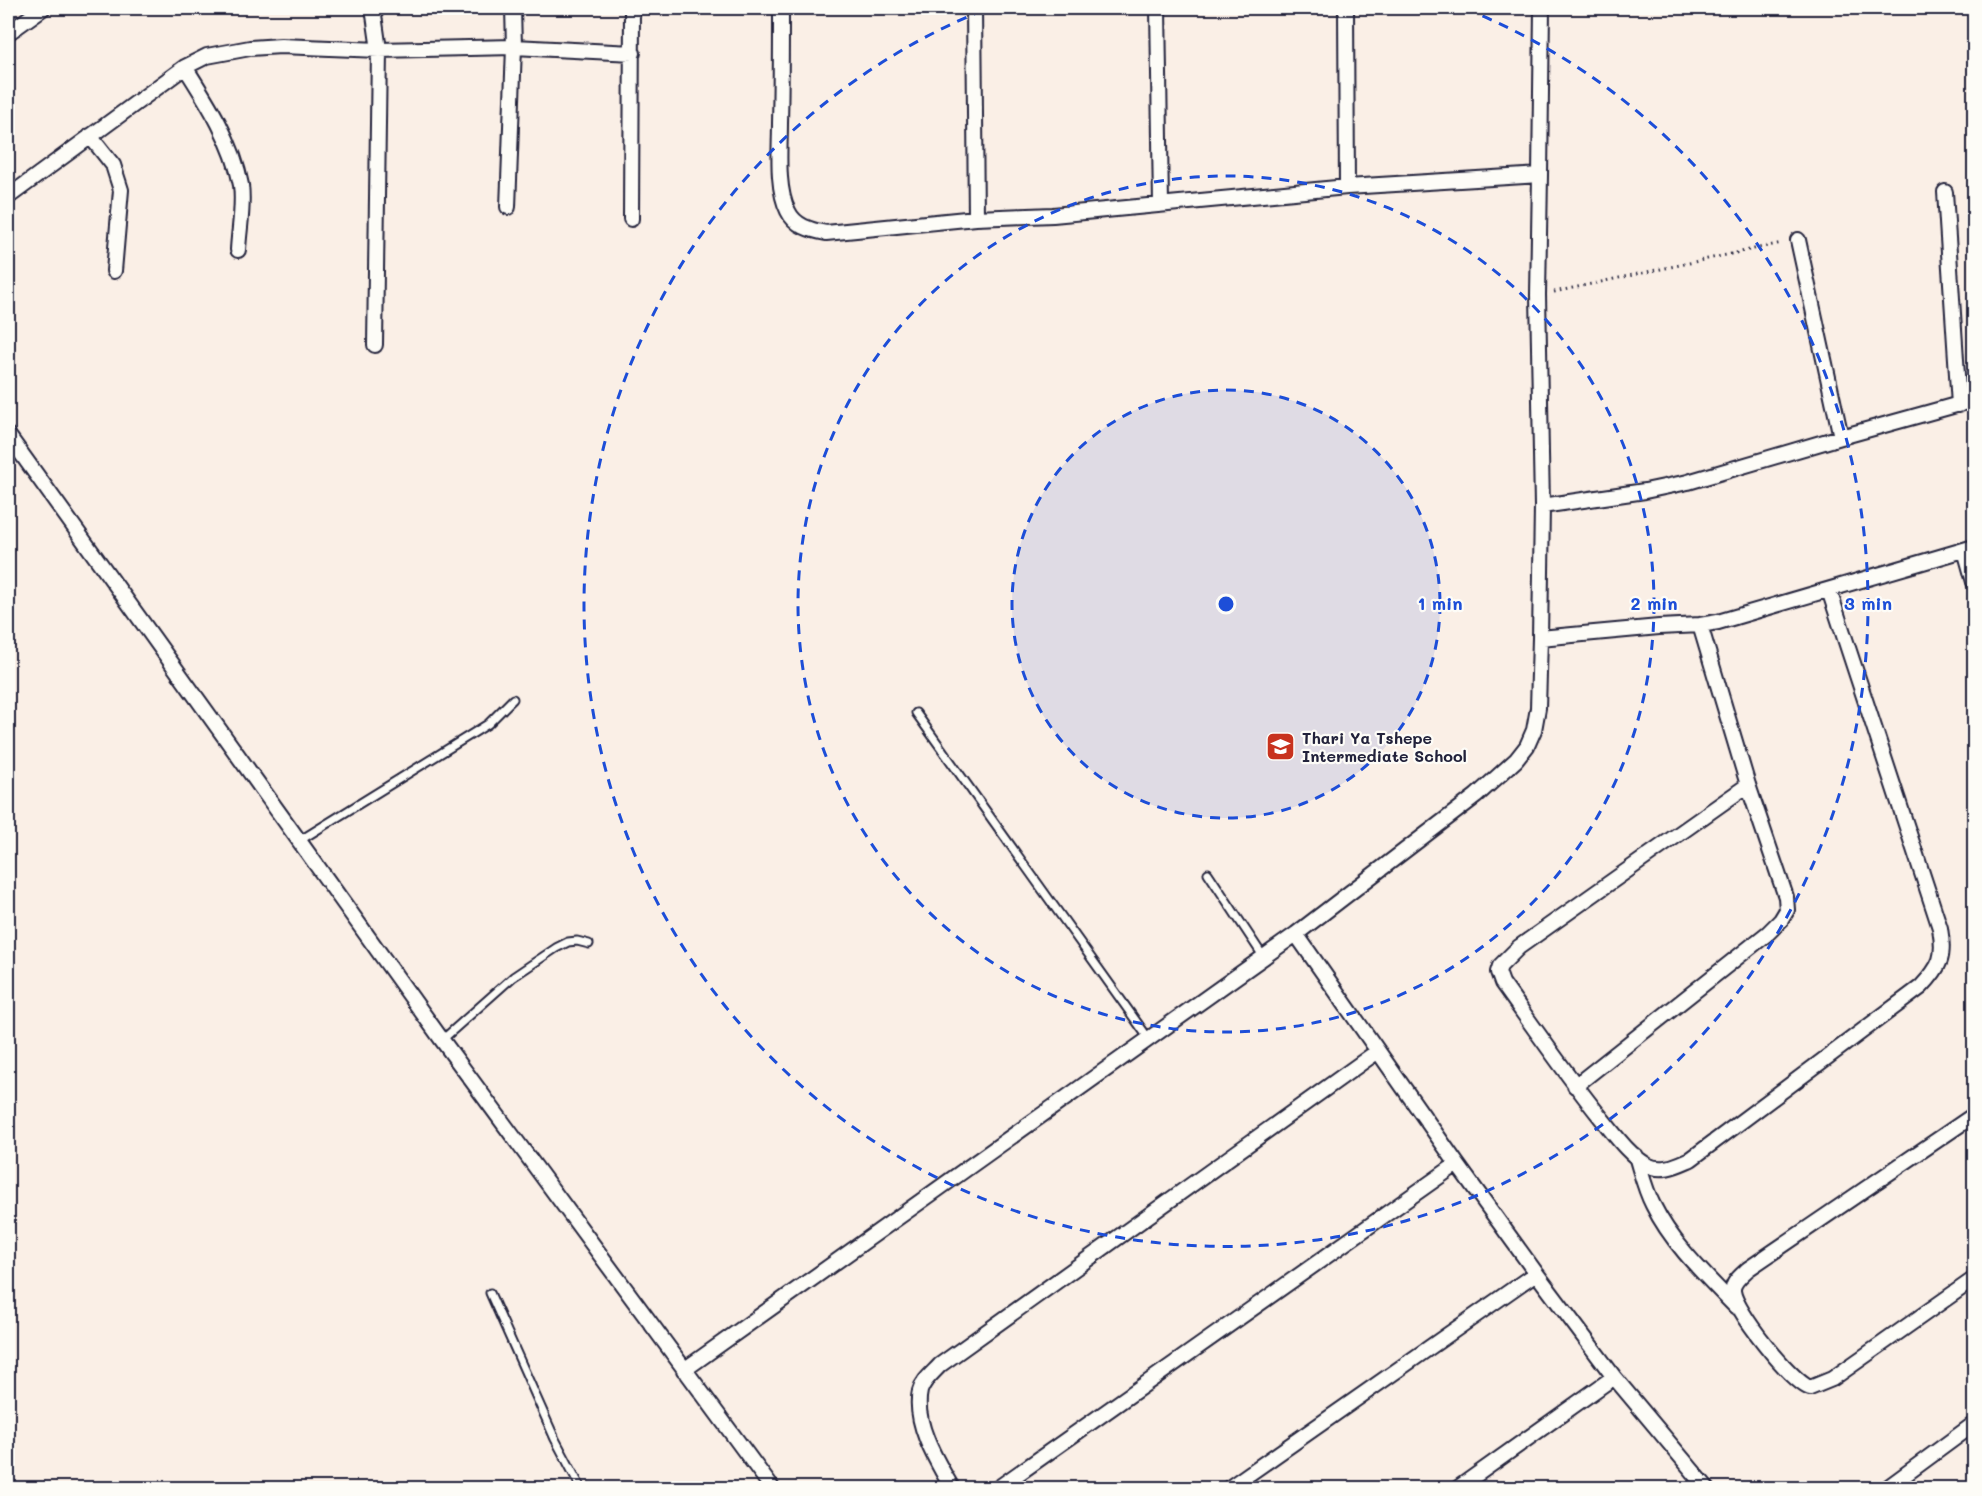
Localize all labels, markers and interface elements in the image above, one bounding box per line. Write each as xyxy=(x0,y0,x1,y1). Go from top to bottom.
text: 1 min xyxy=(1417,591,1463,615)
text: 2 min xyxy=(1630,591,1678,615)
text: 3 min xyxy=(1844,591,1892,615)
centre of rings xyxy=(1216,594,1236,614)
place label: Thari Ya Tshepe Intermediate School xyxy=(1302,727,1467,766)
school or university icon: Thari Ya Tshepe Intermediate School xyxy=(1265,731,1297,763)

